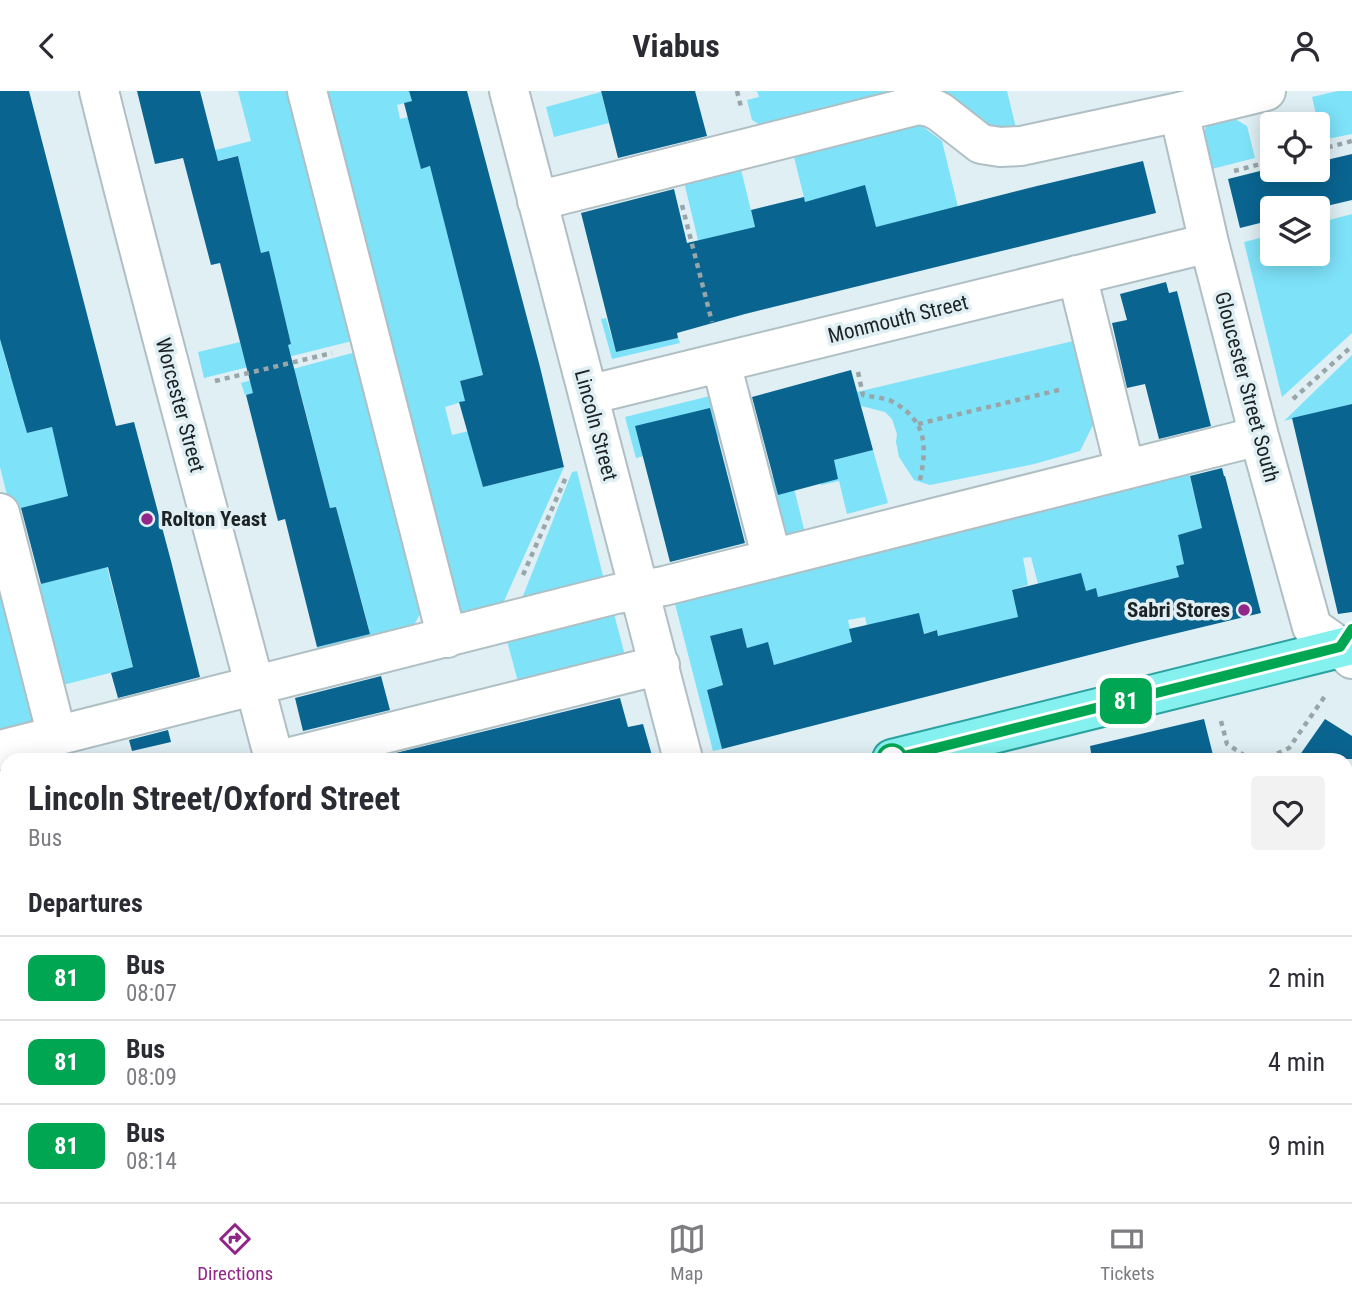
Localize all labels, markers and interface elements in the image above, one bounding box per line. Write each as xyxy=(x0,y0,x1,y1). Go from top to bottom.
icon: back xyxy=(28,27,66,65)
text: Viabus xyxy=(632,27,720,65)
icon: person xyxy=(1286,27,1324,65)
map controls xyxy=(1260,112,1330,266)
button: locate xyxy=(1260,112,1330,182)
button: layers xyxy=(1260,196,1330,266)
street label: Gloucester Street South xyxy=(1210,289,1284,485)
street label: Monmouth Street xyxy=(825,290,971,348)
street label: Worcester Street xyxy=(151,335,209,475)
street label: Lincoln Street xyxy=(570,367,622,483)
place label: Rolton Yeast xyxy=(161,507,267,531)
marker: Rolton Yeast xyxy=(139,511,155,527)
place label: Sabri Stores xyxy=(1127,598,1230,622)
marker: Sabri Stores xyxy=(1236,602,1252,618)
line badge: 81 xyxy=(1094,678,1158,724)
text: 81 xyxy=(1114,687,1138,715)
unlabelled marker xyxy=(877,744,907,774)
button: heart xyxy=(1251,776,1325,850)
text: Lincoln Street/Oxford Street xyxy=(28,779,400,818)
text: Bus xyxy=(28,825,62,852)
text: Departures xyxy=(28,888,143,918)
text: Bus xyxy=(126,950,165,980)
text: 2 min xyxy=(1268,963,1325,993)
text: 81 xyxy=(54,964,79,992)
text: 08:07 xyxy=(126,980,177,1007)
text: Bus xyxy=(126,1034,165,1064)
text: 4 min xyxy=(1268,1047,1325,1077)
text: 81 xyxy=(54,1048,79,1076)
text: 08:09 xyxy=(126,1064,177,1091)
text: Bus xyxy=(126,1118,165,1148)
text: 9 min xyxy=(1268,1131,1325,1161)
text: 81 xyxy=(54,1132,79,1160)
text: 08:14 xyxy=(126,1148,177,1175)
tab: Directions xyxy=(197,1220,273,1285)
tab: Map xyxy=(668,1220,706,1285)
tab: Tickets xyxy=(1100,1220,1155,1285)

